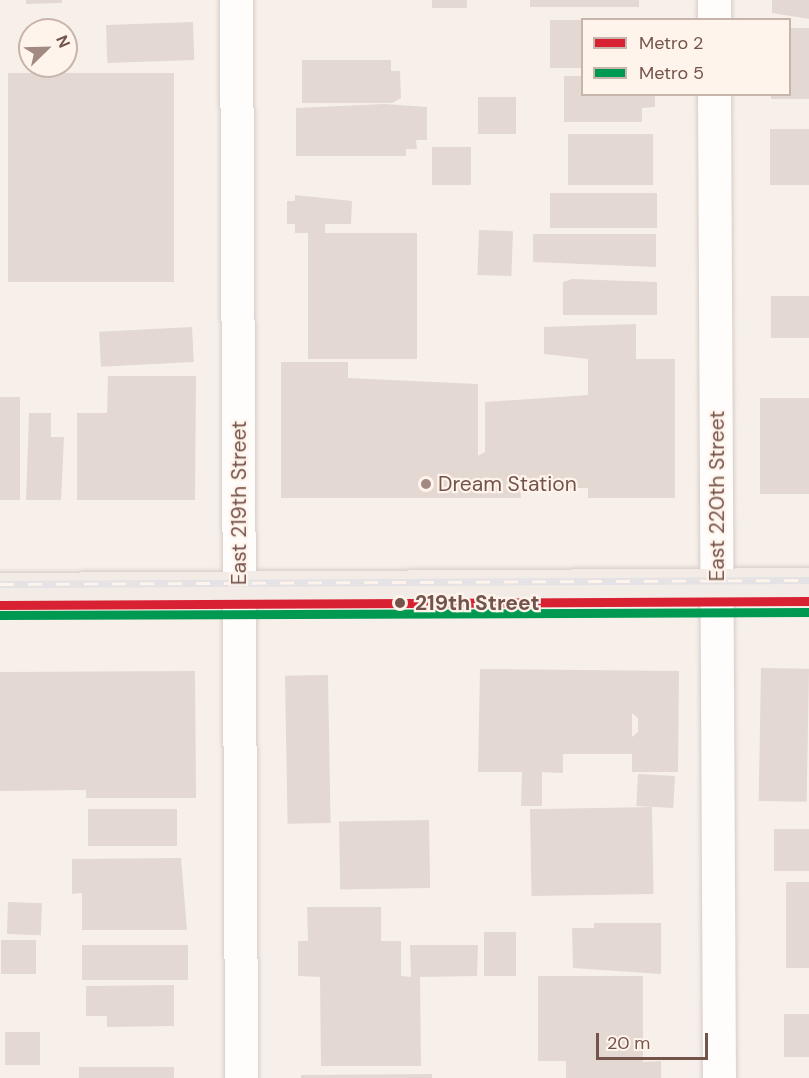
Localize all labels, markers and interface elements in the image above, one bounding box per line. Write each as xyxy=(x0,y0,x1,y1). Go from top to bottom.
north arrow xyxy=(18,18,78,78)
legend xyxy=(581,18,791,96)
text: Metro 2 xyxy=(639,31,703,55)
text: N xyxy=(51,32,75,51)
text: Metro 5 xyxy=(639,61,704,85)
street label: East 220th Street xyxy=(704,411,730,581)
street label: East 219th Street xyxy=(226,421,252,585)
place label: Dream Station xyxy=(438,471,577,497)
marker: Dream Station xyxy=(419,477,433,491)
place label: 219th Street xyxy=(415,590,540,616)
marker: 219th Street xyxy=(390,593,410,613)
scale bar xyxy=(599,1021,712,1059)
text: 20 m xyxy=(607,1031,650,1055)

